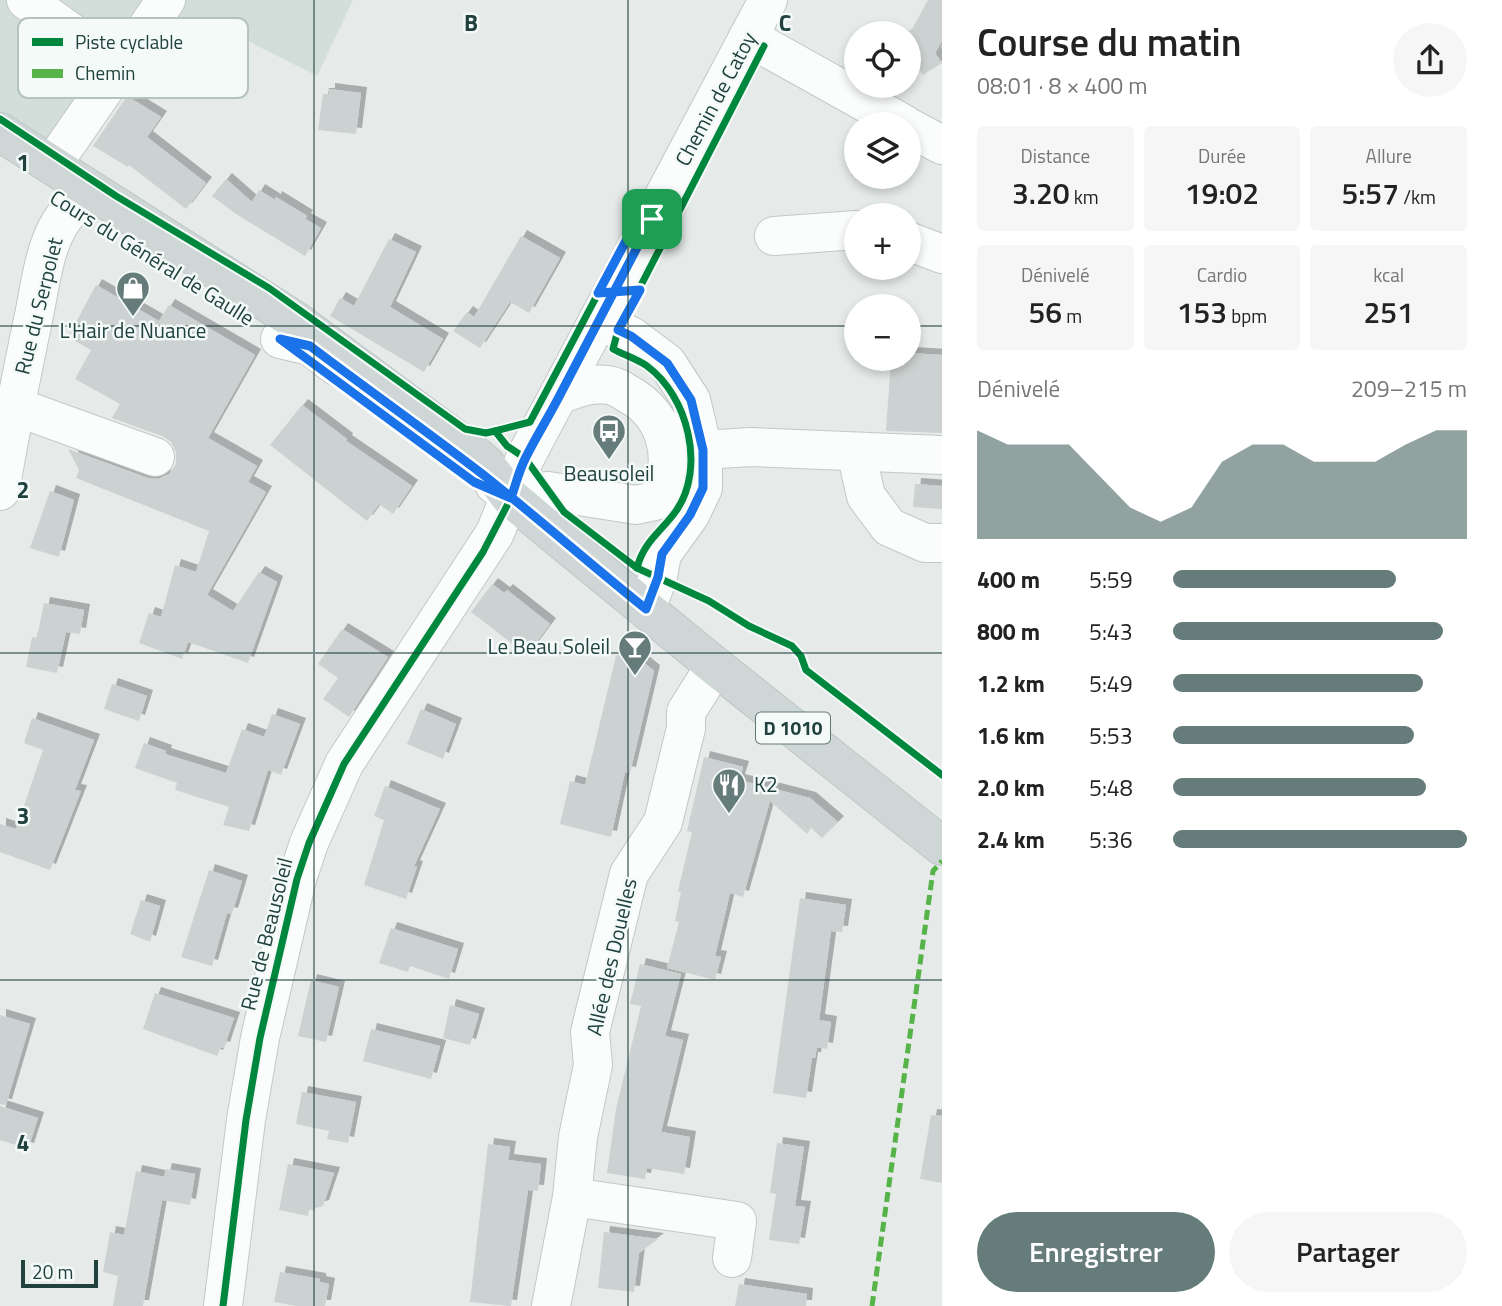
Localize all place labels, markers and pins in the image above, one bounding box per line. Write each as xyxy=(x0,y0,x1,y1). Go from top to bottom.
pin xyxy=(622,189,682,249)
shop icon: L'Hair de Nuance xyxy=(114,269,152,318)
place label: L'Hair de Nuance xyxy=(60,314,206,346)
bus stop icon: Beausoleil xyxy=(590,412,628,461)
place label: Beausoleil xyxy=(564,457,654,489)
bar icon: Le Beau Soleil xyxy=(616,628,654,677)
place label: Le Beau Soleil xyxy=(488,630,610,662)
restaurant icon: K2 xyxy=(710,766,748,815)
place label: K2 xyxy=(754,768,778,800)

